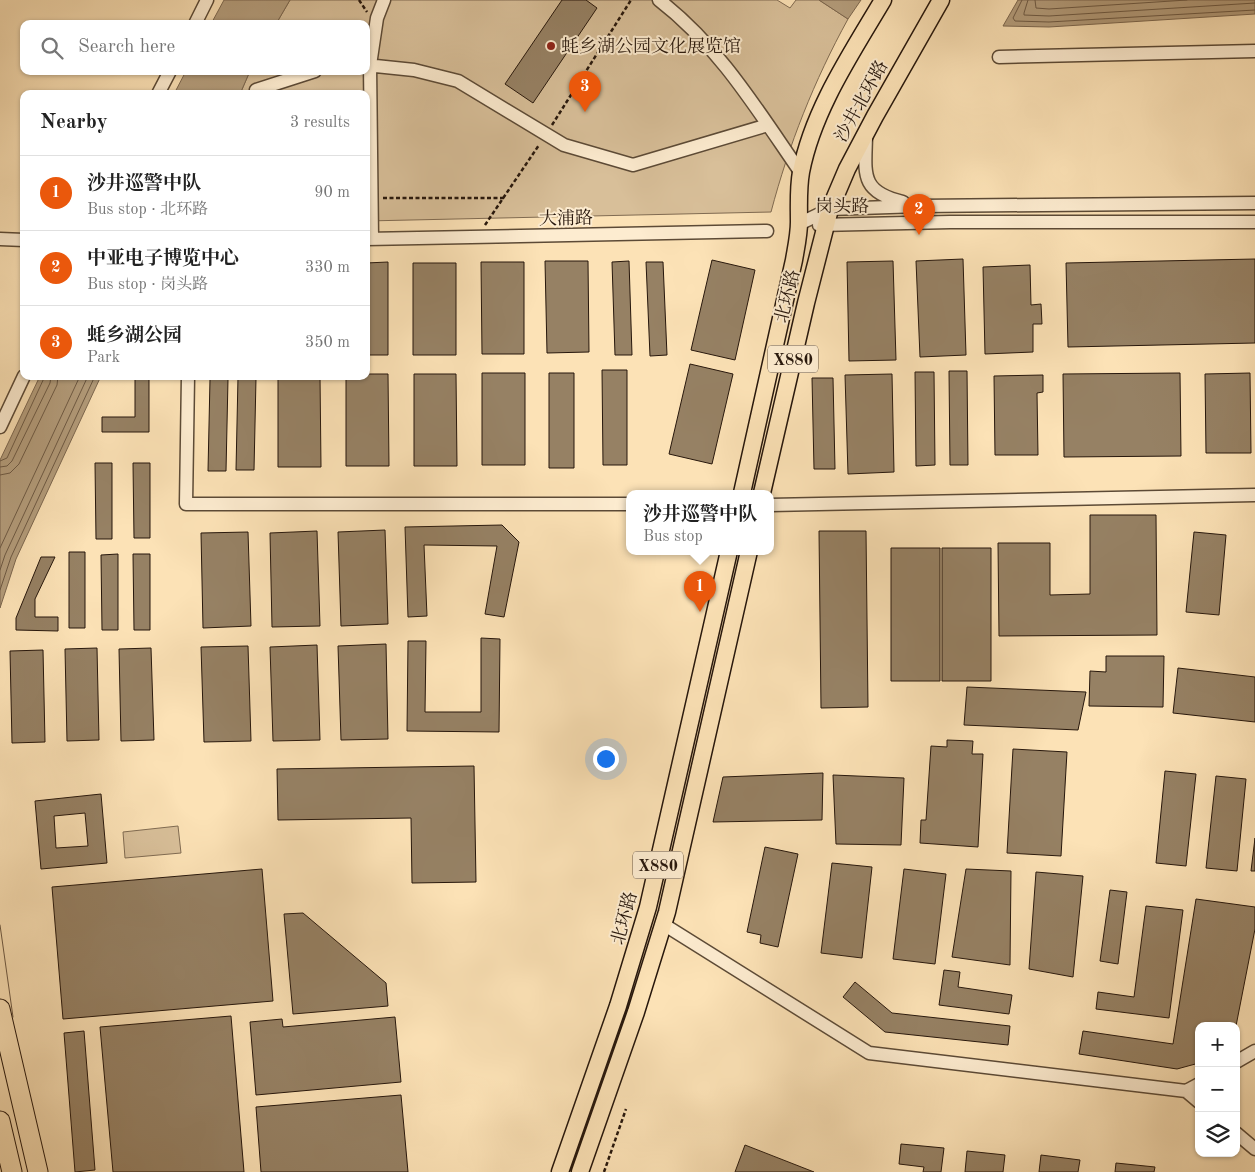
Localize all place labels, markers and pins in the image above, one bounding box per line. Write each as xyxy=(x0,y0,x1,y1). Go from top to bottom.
place label: 蚝乡湖公园文化展览馆 xyxy=(561,36,741,56)
marker: 蚝乡湖公园文化展览馆 xyxy=(545,40,557,52)
pin: 3 xyxy=(569,71,601,112)
pin: 2 xyxy=(903,194,935,235)
pin: 1 xyxy=(684,571,716,612)

